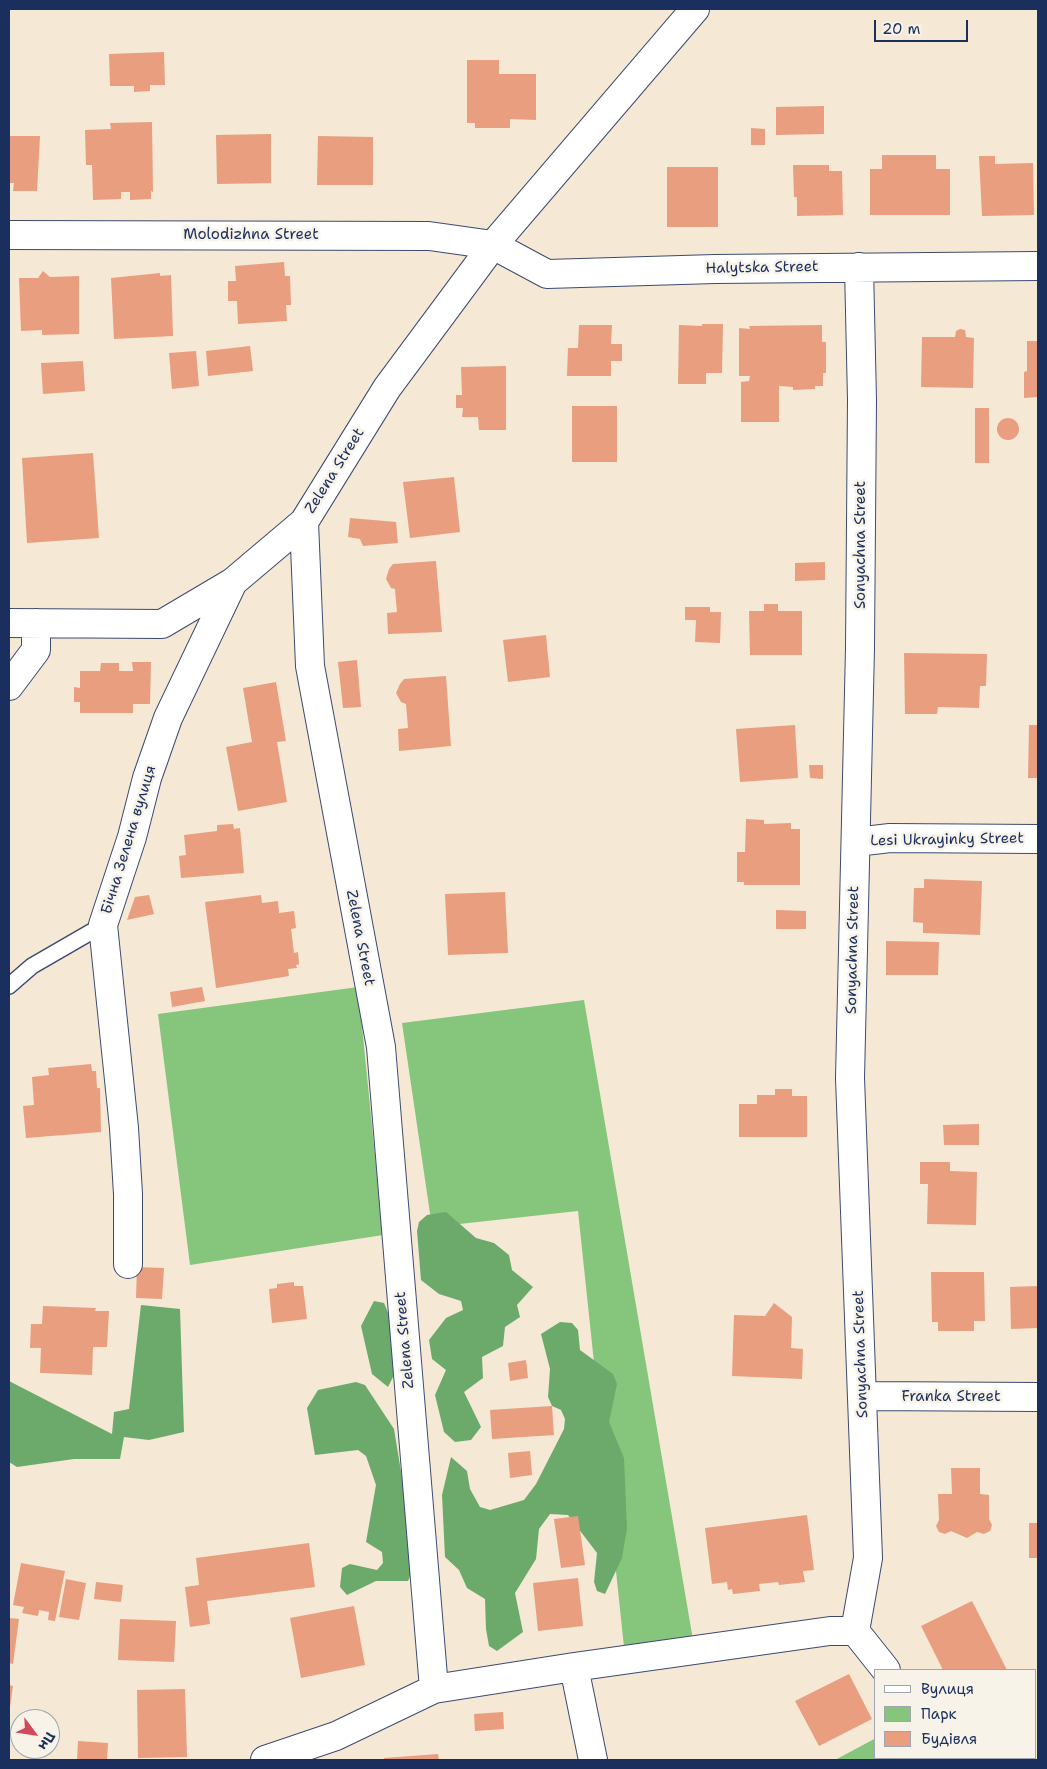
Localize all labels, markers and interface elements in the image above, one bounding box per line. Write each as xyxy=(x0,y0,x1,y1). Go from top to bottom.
scale bar xyxy=(877,10,971,42)
text: 20 m xyxy=(882,19,921,39)
street label: Molodizhna Street xyxy=(183,226,319,244)
street label: Halytska Street xyxy=(705,258,819,278)
street label: Zelena Street xyxy=(302,425,368,517)
street label: Sonyachna Street xyxy=(852,481,870,609)
street label: Бічна Зелена вулиця xyxy=(98,763,160,917)
street label: Lesi Ukrayinky Street xyxy=(870,830,1024,850)
street label: Sonyachna Street xyxy=(843,886,863,1014)
street label: Zelena Street xyxy=(342,888,378,988)
street label: Sonyachna Street xyxy=(850,1290,872,1418)
street label: Zelena Street xyxy=(392,1291,418,1389)
street label: Franka Street xyxy=(901,1388,1001,1406)
legend xyxy=(874,1669,1037,1759)
text: Вулиця xyxy=(921,1679,974,1699)
text: Парк xyxy=(921,1704,957,1724)
north arrow xyxy=(10,1709,60,1759)
text: Пн xyxy=(35,1729,59,1754)
text: Будівля xyxy=(921,1729,977,1749)

